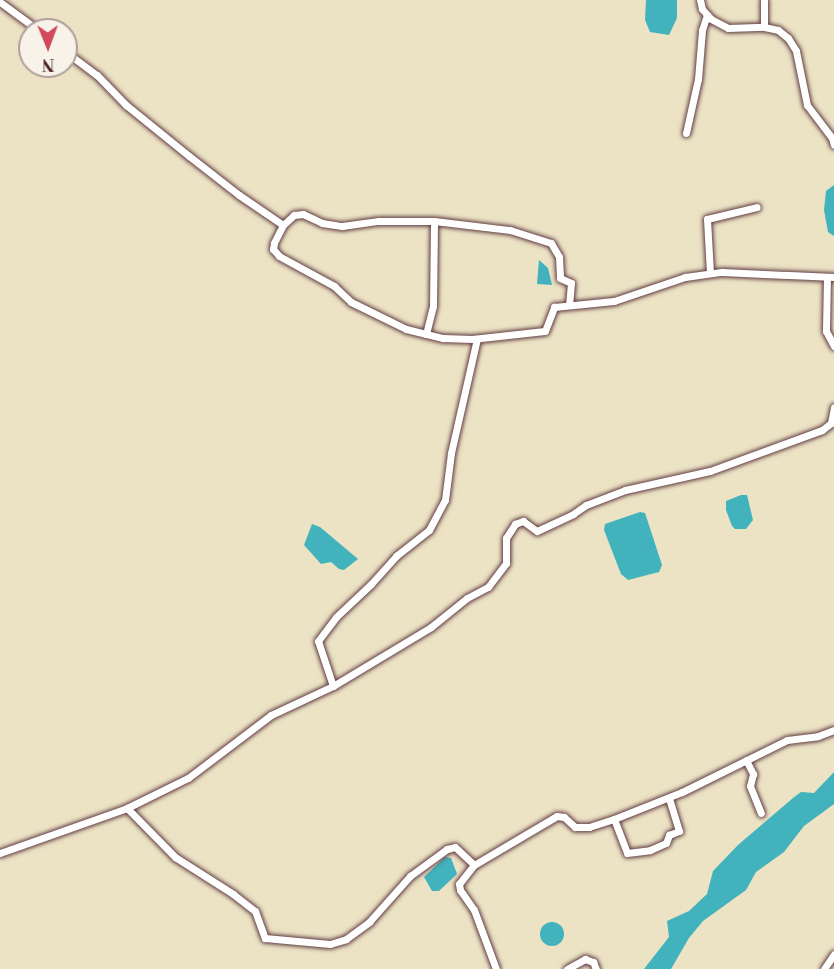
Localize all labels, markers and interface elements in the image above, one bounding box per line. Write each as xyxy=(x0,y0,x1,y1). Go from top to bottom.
north arrow xyxy=(18,18,78,78)
text: N xyxy=(42,54,55,74)

